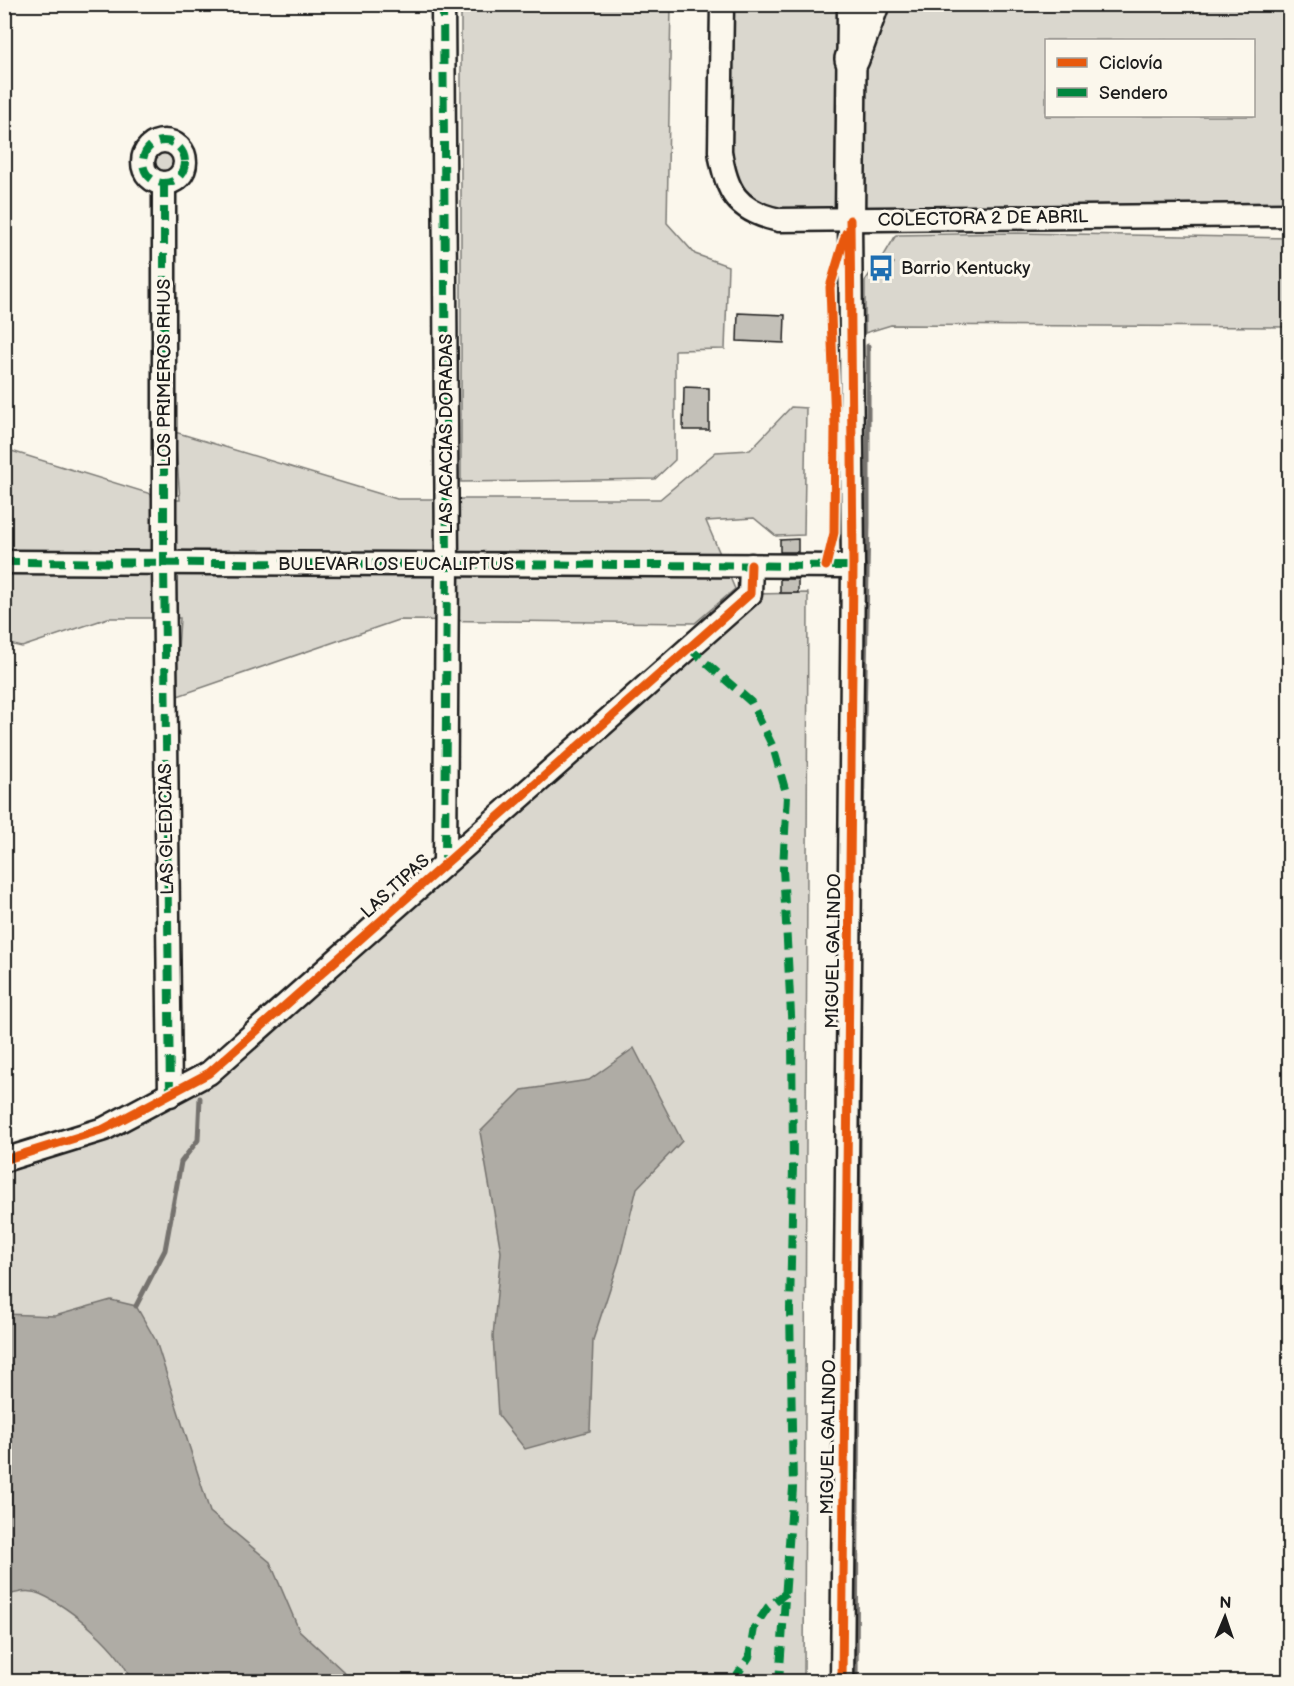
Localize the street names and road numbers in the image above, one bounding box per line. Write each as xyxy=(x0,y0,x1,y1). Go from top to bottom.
street label: COLECTORA 2 DE ABRIL xyxy=(877,206,1089,231)
street label: LOS PRIMEROS RHUS xyxy=(154,279,175,467)
street label: LAS ACACIAS DORADAS xyxy=(436,333,457,534)
street label: BULEVAR LOS EUCALIPTUS xyxy=(278,554,514,575)
street label: LAS GLEDICIAS xyxy=(155,763,178,895)
street label: LAS TIPAS xyxy=(357,850,434,923)
street label: MIGUEL GALINDO xyxy=(822,873,845,1029)
street label: MIGUEL GALINDO xyxy=(817,1359,840,1515)

